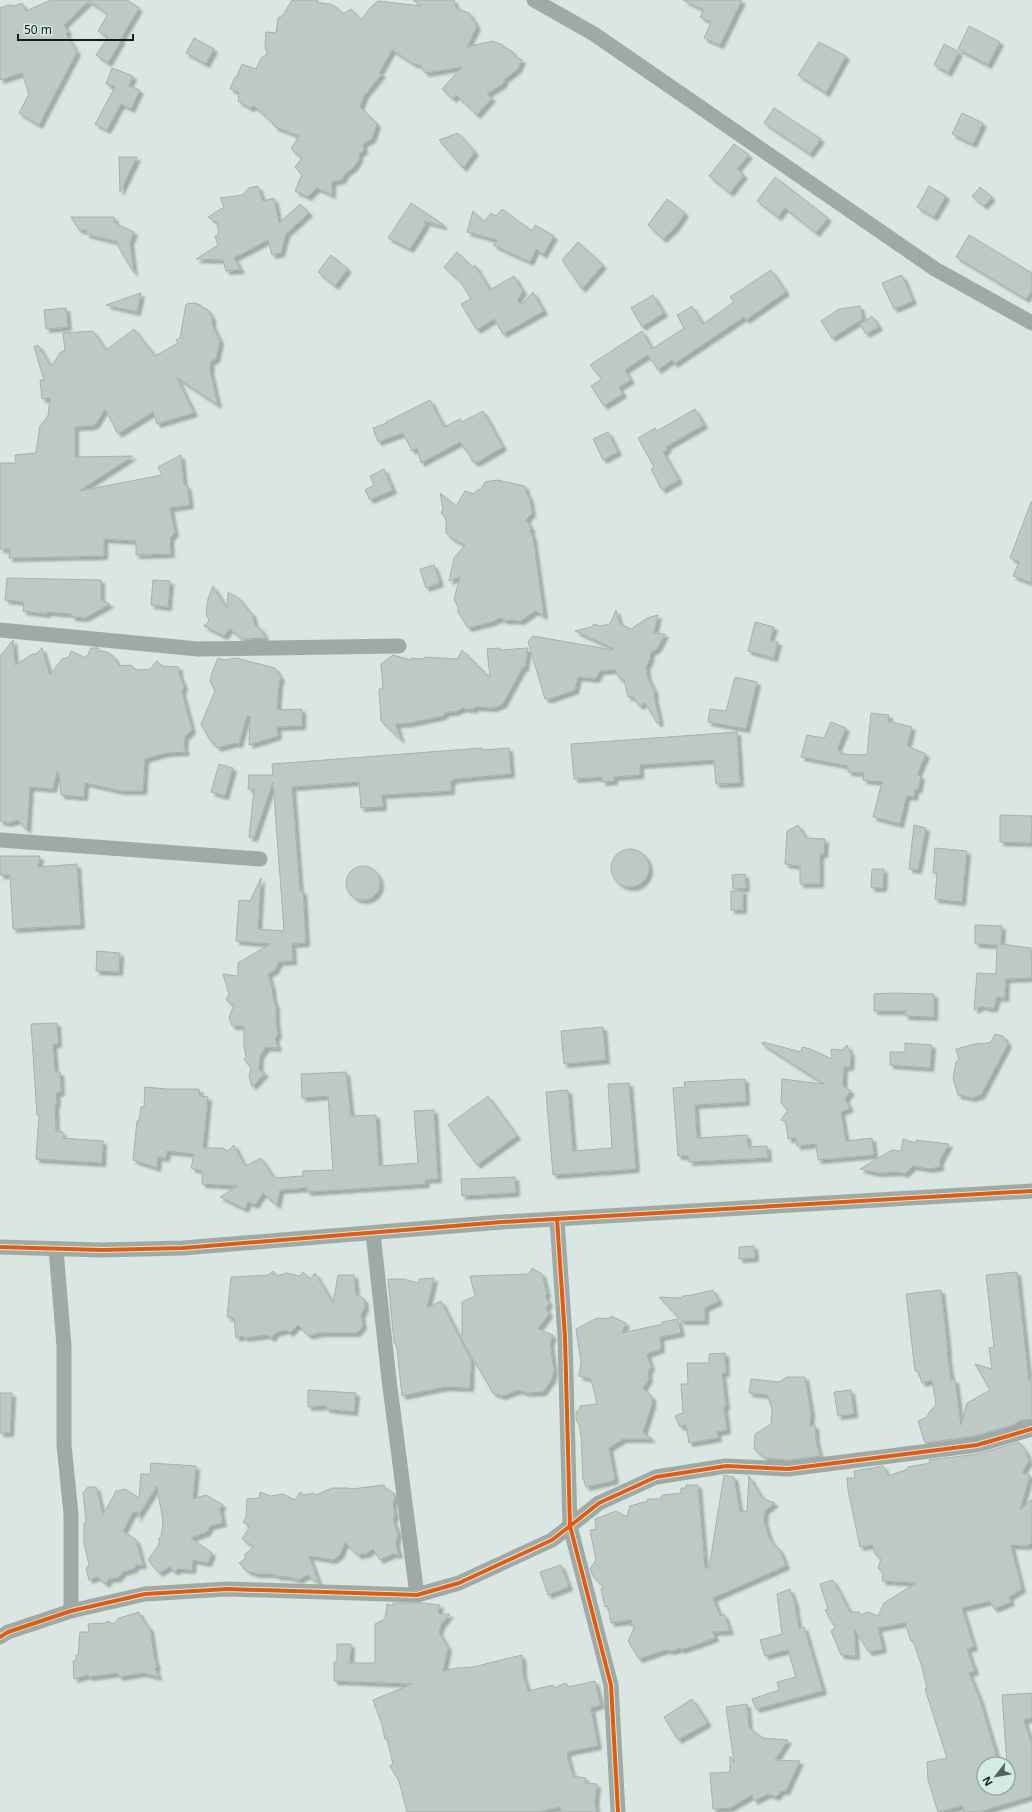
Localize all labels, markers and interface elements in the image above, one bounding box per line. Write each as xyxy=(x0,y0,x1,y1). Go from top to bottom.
scale bar xyxy=(18,16,133,42)
text: 50 m xyxy=(24,21,52,38)
north arrow xyxy=(976,1756,1016,1796)
text: N xyxy=(978,1774,996,1789)

